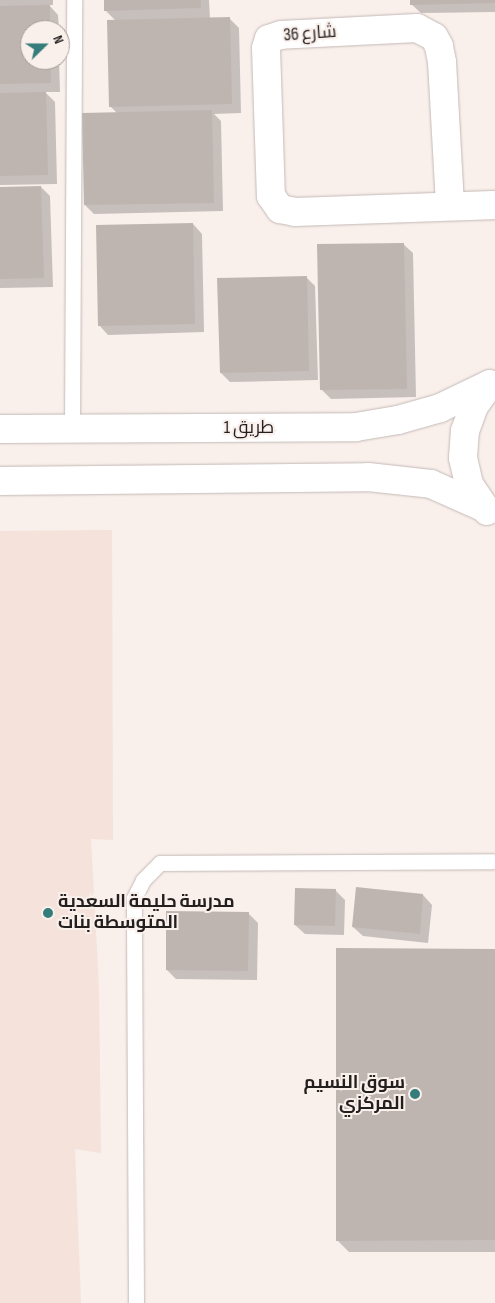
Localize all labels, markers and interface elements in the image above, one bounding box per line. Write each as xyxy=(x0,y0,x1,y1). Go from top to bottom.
north arrow xyxy=(20,20,70,70)
street label: شارع 36 xyxy=(283,21,337,47)
text: N xyxy=(49,33,68,46)
street label: طريق 1 xyxy=(224,417,274,439)
place label: مدرسة حليمة السعدية المتوسطة بنات xyxy=(58,892,235,934)
marker: مدرسة حليمة السعدية المتوسطة بنات xyxy=(42,907,54,919)
place label: سوق النسيم المركزي xyxy=(304,1073,405,1116)
marker: سوق النسيم المركزي xyxy=(409,1088,421,1100)

